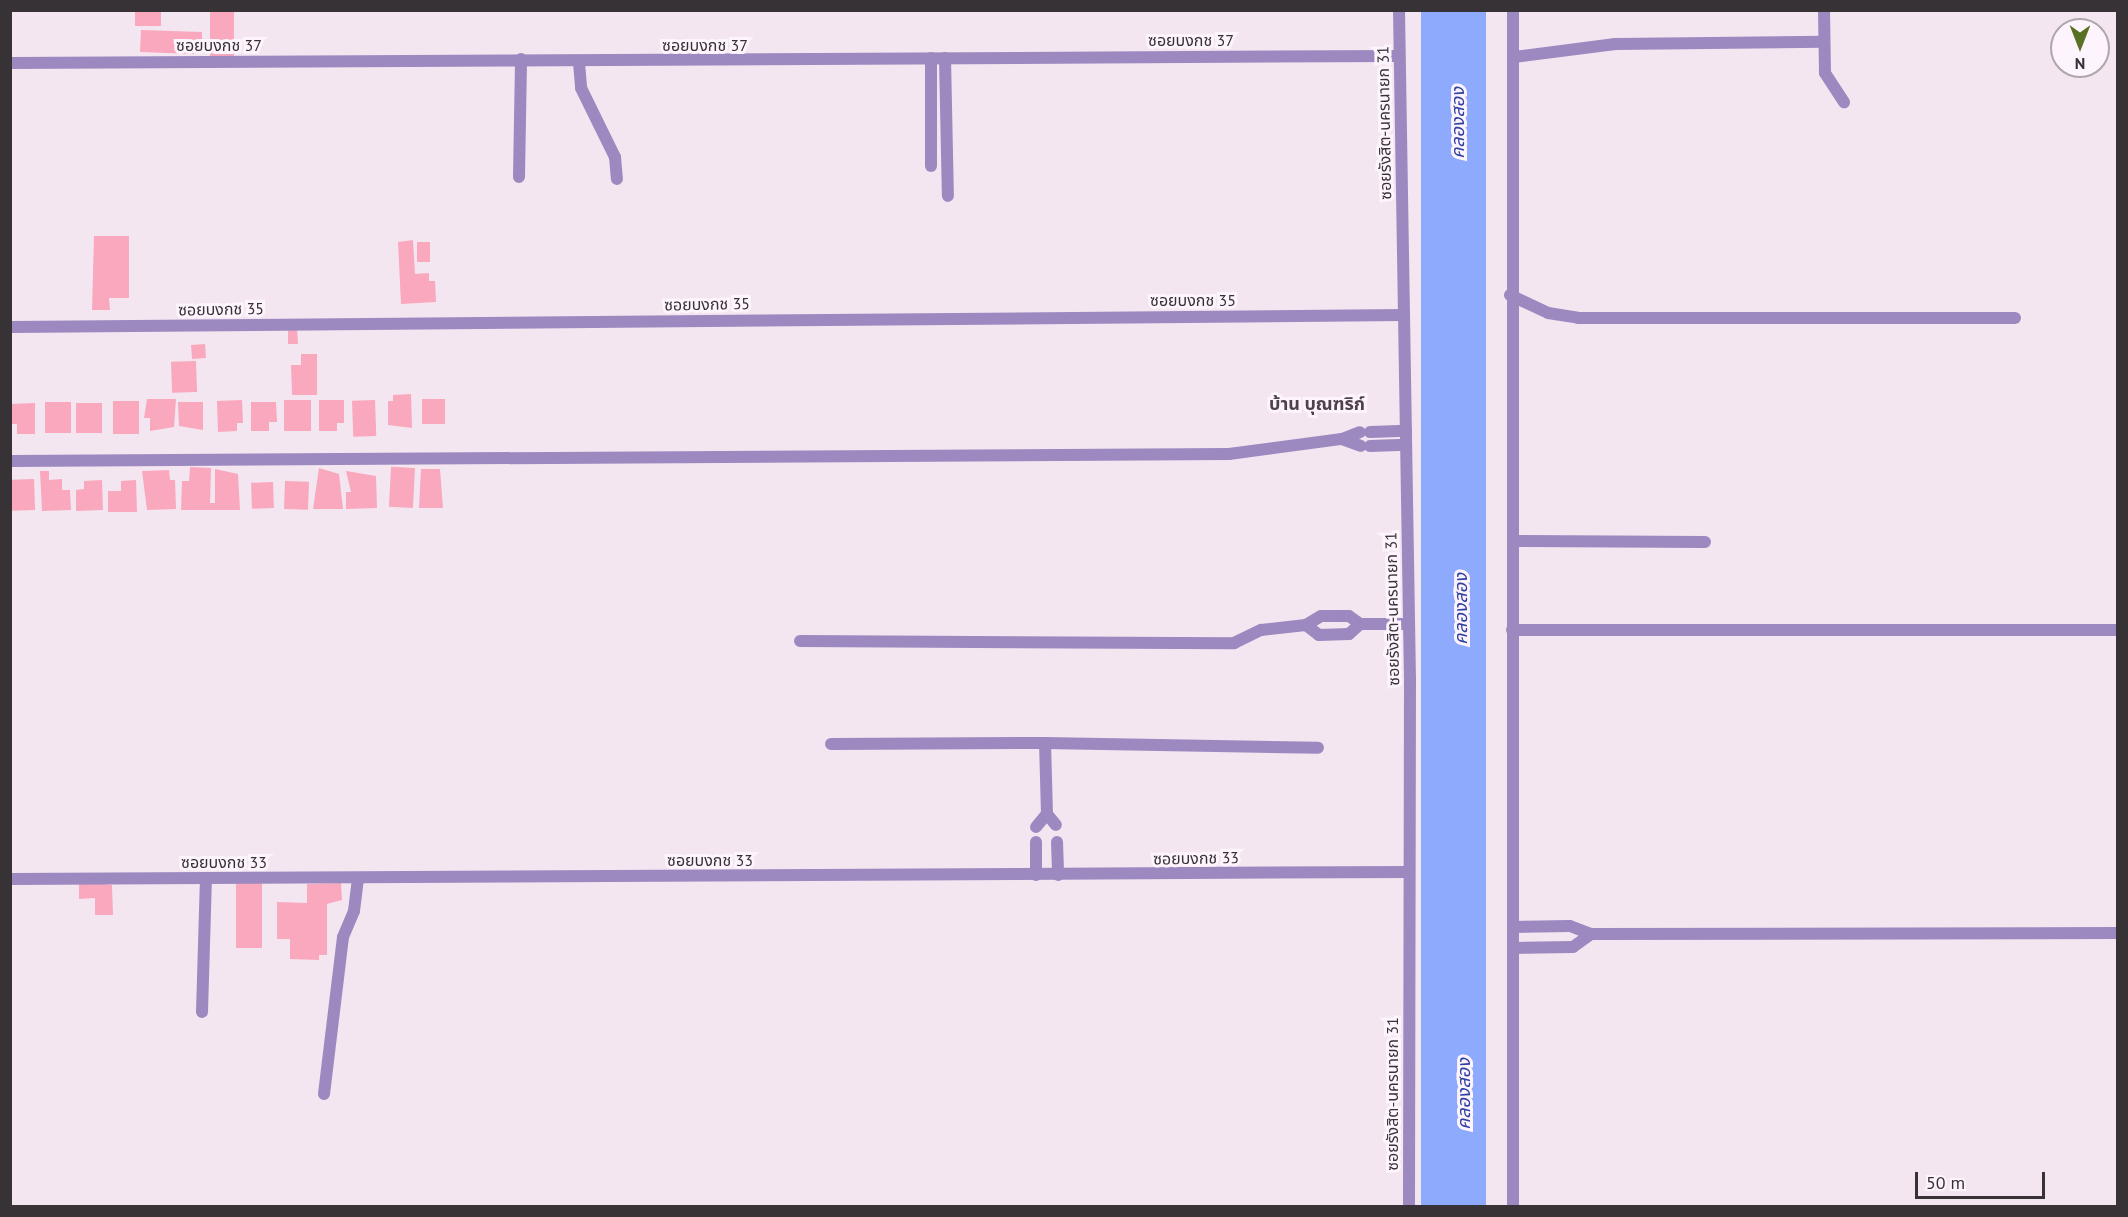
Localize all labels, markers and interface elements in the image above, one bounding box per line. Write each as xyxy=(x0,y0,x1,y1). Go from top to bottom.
north arrow xyxy=(2050,18,2110,78)
street label: ซอยบงกช 37 xyxy=(1148,30,1234,50)
street label: ซอยบงกช 37 xyxy=(176,35,262,55)
street label: ซอยบงกช 37 xyxy=(662,35,748,55)
street label: ซอยรังสิต-นครนายก 31 xyxy=(1373,46,1395,200)
text: N xyxy=(2075,54,2085,74)
water label: คลองสอง xyxy=(1447,87,1469,159)
street label: ซอยบงกช 35 xyxy=(1150,290,1236,310)
street label: ซอยบงกช 35 xyxy=(664,294,750,314)
street label: ซอยบงกช 35 xyxy=(178,299,264,319)
district label: บ้าน บุณฑริก์ xyxy=(1269,393,1365,415)
street label: ซอยรังสิต-นครนายก 31 xyxy=(1381,532,1403,686)
water label: คลองสอง xyxy=(1450,573,1472,645)
street label: ซอยบงกช 33 xyxy=(1153,848,1239,868)
street label: ซอยบงกช 33 xyxy=(667,850,753,870)
street label: ซอยบงกช 33 xyxy=(181,852,267,872)
street label: ซอยรังสิต-นครนายก 31 xyxy=(1382,1017,1402,1171)
water label: คลองสอง xyxy=(1453,1058,1475,1130)
scale bar xyxy=(1918,1160,2048,1198)
text: 50 m xyxy=(1926,1171,1965,1194)

